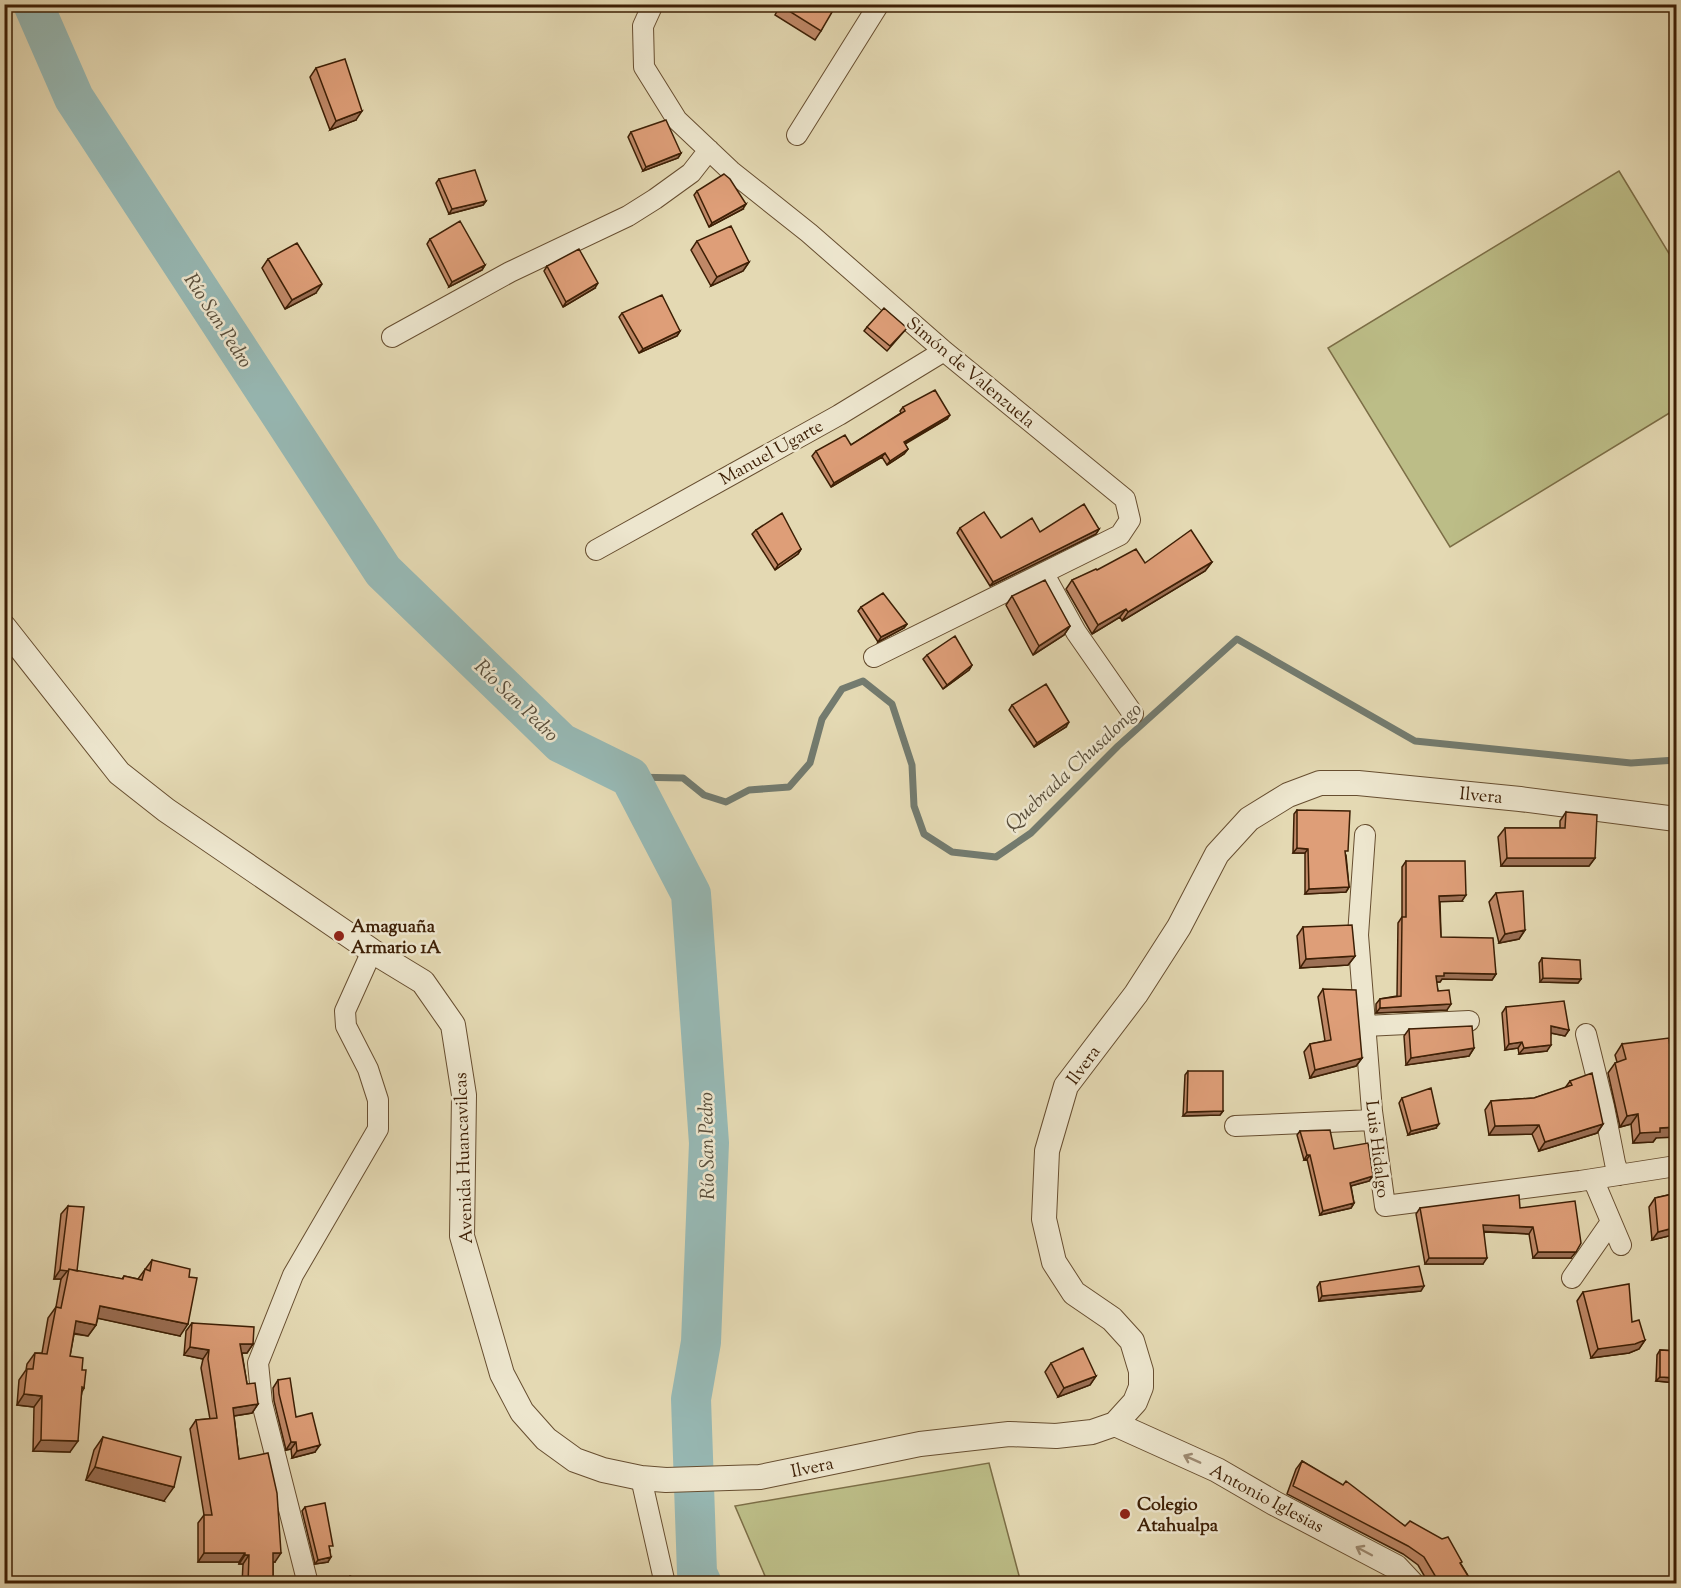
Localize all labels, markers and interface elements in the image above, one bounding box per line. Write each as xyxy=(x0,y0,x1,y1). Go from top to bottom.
water label: Río San Pedro xyxy=(175,268,258,375)
street label: Simón de Valenzuela xyxy=(900,312,1040,435)
street label: Manuel Ugarte xyxy=(715,414,829,493)
water label: Río San Pedro xyxy=(466,654,564,750)
water label: Quebrada Chusalongo xyxy=(1000,697,1150,839)
street label: Ilvera xyxy=(1458,782,1503,812)
place label: Amaguaña Armario 1A xyxy=(351,915,442,962)
marker: Amaguaña Armario 1A xyxy=(332,929,346,943)
street label: Ilvera xyxy=(1061,1041,1108,1091)
street label: Avenida Huancavilcas xyxy=(449,1072,481,1244)
water label: Río San Pedro xyxy=(693,1092,724,1200)
street label: Luis Hidalgo xyxy=(1357,1099,1395,1200)
street label: Ilvera xyxy=(789,1452,836,1486)
one-way arrow xyxy=(1184,1453,1202,1464)
street label: Antonio Iglesias xyxy=(1204,1459,1328,1541)
place label: Colegio Atahualpa xyxy=(1137,1493,1219,1540)
marker: Colegio Atahualpa xyxy=(1118,1507,1132,1521)
one-way arrow xyxy=(1356,1545,1374,1556)

